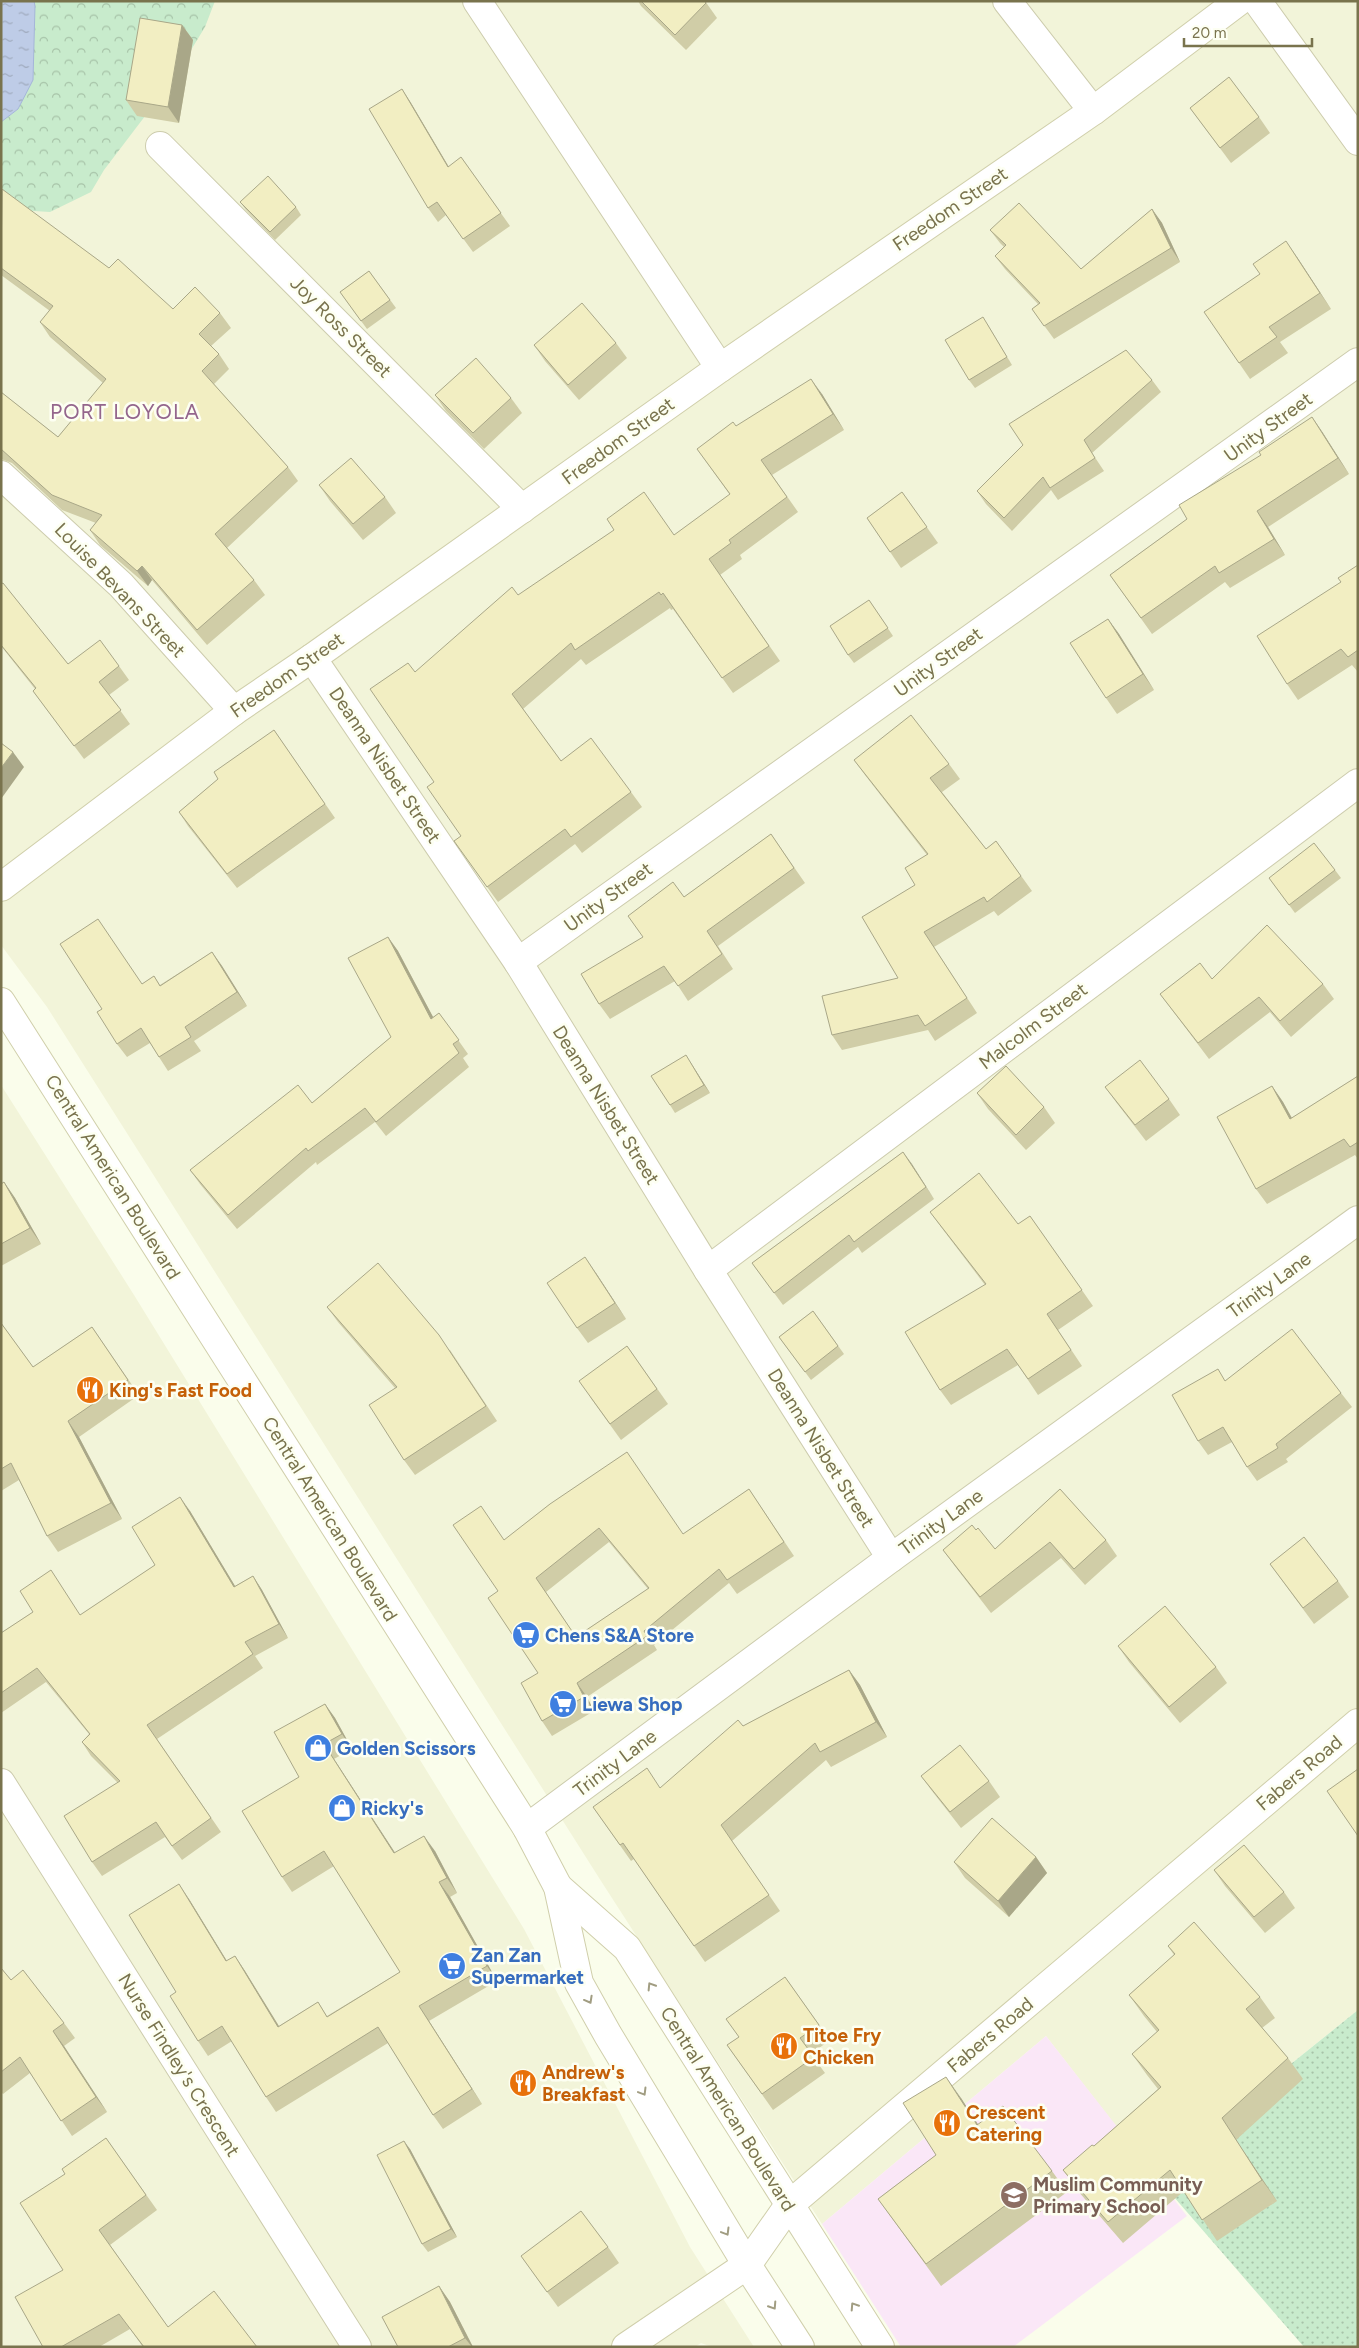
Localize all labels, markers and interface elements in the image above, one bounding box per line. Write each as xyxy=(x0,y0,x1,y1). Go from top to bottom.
scale bar xyxy=(1184,15,1312,47)
text: 20 m xyxy=(1192,24,1226,42)
street label: Freedom Street xyxy=(888,162,1012,256)
street label: Joy Ross Street xyxy=(286,272,396,382)
street label: Unity Street xyxy=(1219,387,1317,467)
street label: Freedom Street xyxy=(557,392,679,490)
district label: PORT LOYOLA xyxy=(50,399,200,424)
street label: Louise Bevans Street xyxy=(50,518,190,662)
street label: Unity Street xyxy=(889,622,987,702)
street label: Freedom Street xyxy=(226,627,348,723)
street label: Deanna Nisbet Street xyxy=(324,683,446,847)
street label: Unity Street xyxy=(559,857,657,937)
street label: Malcolm Street xyxy=(974,978,1092,1074)
street label: Deanna Nisbet Street xyxy=(548,1021,664,1189)
street label: Central American Boulevard xyxy=(41,1071,185,1283)
street label: Trinity Lane xyxy=(1223,1247,1315,1323)
street label: Deanna Nisbet Street xyxy=(763,1364,879,1532)
restaurant icon: King's Fast Food xyxy=(75,1375,105,1405)
place label: King's Fast Food xyxy=(109,1379,252,1402)
street label: Central American Boulevard xyxy=(258,1413,402,1625)
street label: Trinity Lane xyxy=(895,1484,987,1560)
supermarket icon: Chens S&A Store xyxy=(511,1620,541,1650)
place label: Chens S&A Store xyxy=(545,1624,694,1647)
supermarket icon: Liewa Shop xyxy=(548,1689,578,1719)
place label: Liewa Shop xyxy=(582,1693,682,1716)
street label: Trinity Lane xyxy=(569,1724,661,1802)
street label: Fabers Road xyxy=(1251,1730,1347,1816)
shop icon: Golden Scissors xyxy=(303,1733,333,1763)
place label: Golden Scissors xyxy=(337,1737,476,1760)
shop icon: Ricky's xyxy=(327,1793,357,1823)
place label: Ricky's xyxy=(361,1797,423,1820)
place label: Zan Zan Supermarket xyxy=(471,1944,585,1989)
supermarket icon: Zan Zan Supermarket xyxy=(437,1951,467,1981)
street label: Nurse Findley's Crescent xyxy=(113,1969,245,2161)
one-way arrow xyxy=(647,1982,657,1991)
street label: Fabers Road xyxy=(942,1992,1038,2078)
one-way arrow xyxy=(583,1995,593,2004)
street label: Central American Boulevard xyxy=(656,2003,800,2215)
place label: Titoe Fry Chicken xyxy=(803,2024,881,2069)
restaurant icon: Titoe Fry Chicken xyxy=(769,2031,799,2061)
place label: Andrew's Breakfast xyxy=(542,2061,626,2106)
restaurant icon: Andrew's Breakfast xyxy=(508,2068,538,2098)
one-way arrow xyxy=(636,2087,646,2096)
place label: Crescent Catering xyxy=(966,2101,1046,2146)
restaurant icon: Crescent Catering xyxy=(932,2108,962,2138)
place label: Muslim Community Primary School xyxy=(1033,2173,1203,2218)
school or university icon: Muslim Community Primary School xyxy=(999,2180,1029,2210)
one-way arrow xyxy=(720,2226,730,2235)
one-way arrow xyxy=(767,2300,776,2310)
one-way arrow xyxy=(850,2302,860,2311)

